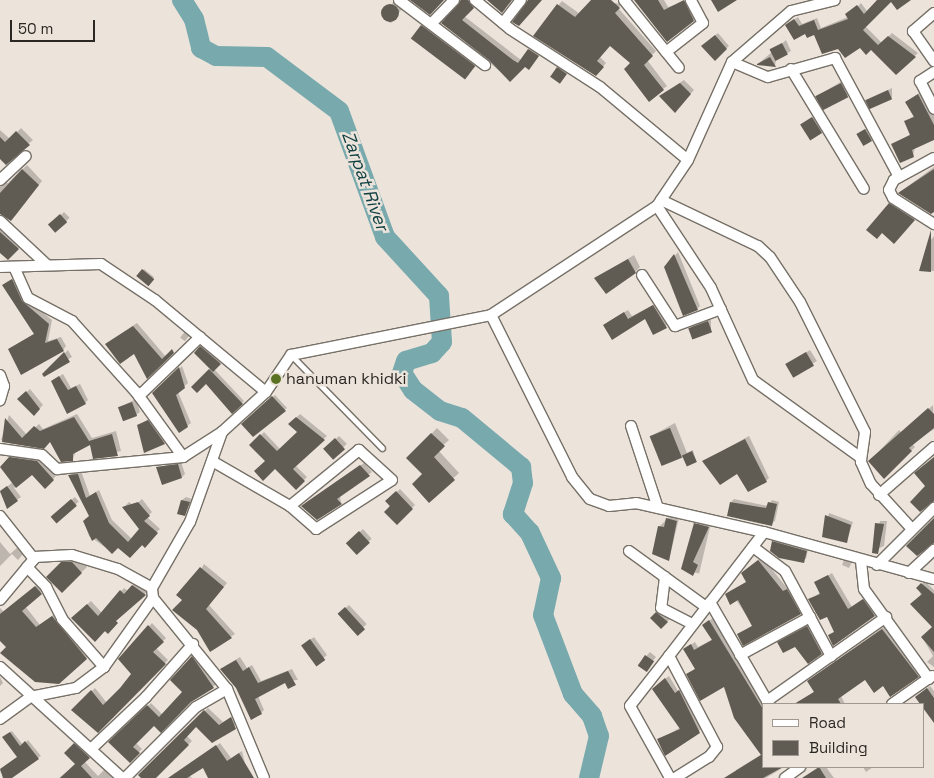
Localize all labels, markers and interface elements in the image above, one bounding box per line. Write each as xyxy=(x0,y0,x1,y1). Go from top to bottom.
scale bar xyxy=(12,10,98,42)
text: 50 m xyxy=(18,19,53,38)
water label: Zarpat River xyxy=(337,128,393,234)
place label: hanuman khidki xyxy=(286,369,407,389)
marker: hanuman khidki xyxy=(270,373,282,385)
legend xyxy=(762,703,924,768)
text: Road xyxy=(809,713,846,732)
text: Building xyxy=(809,738,868,757)

